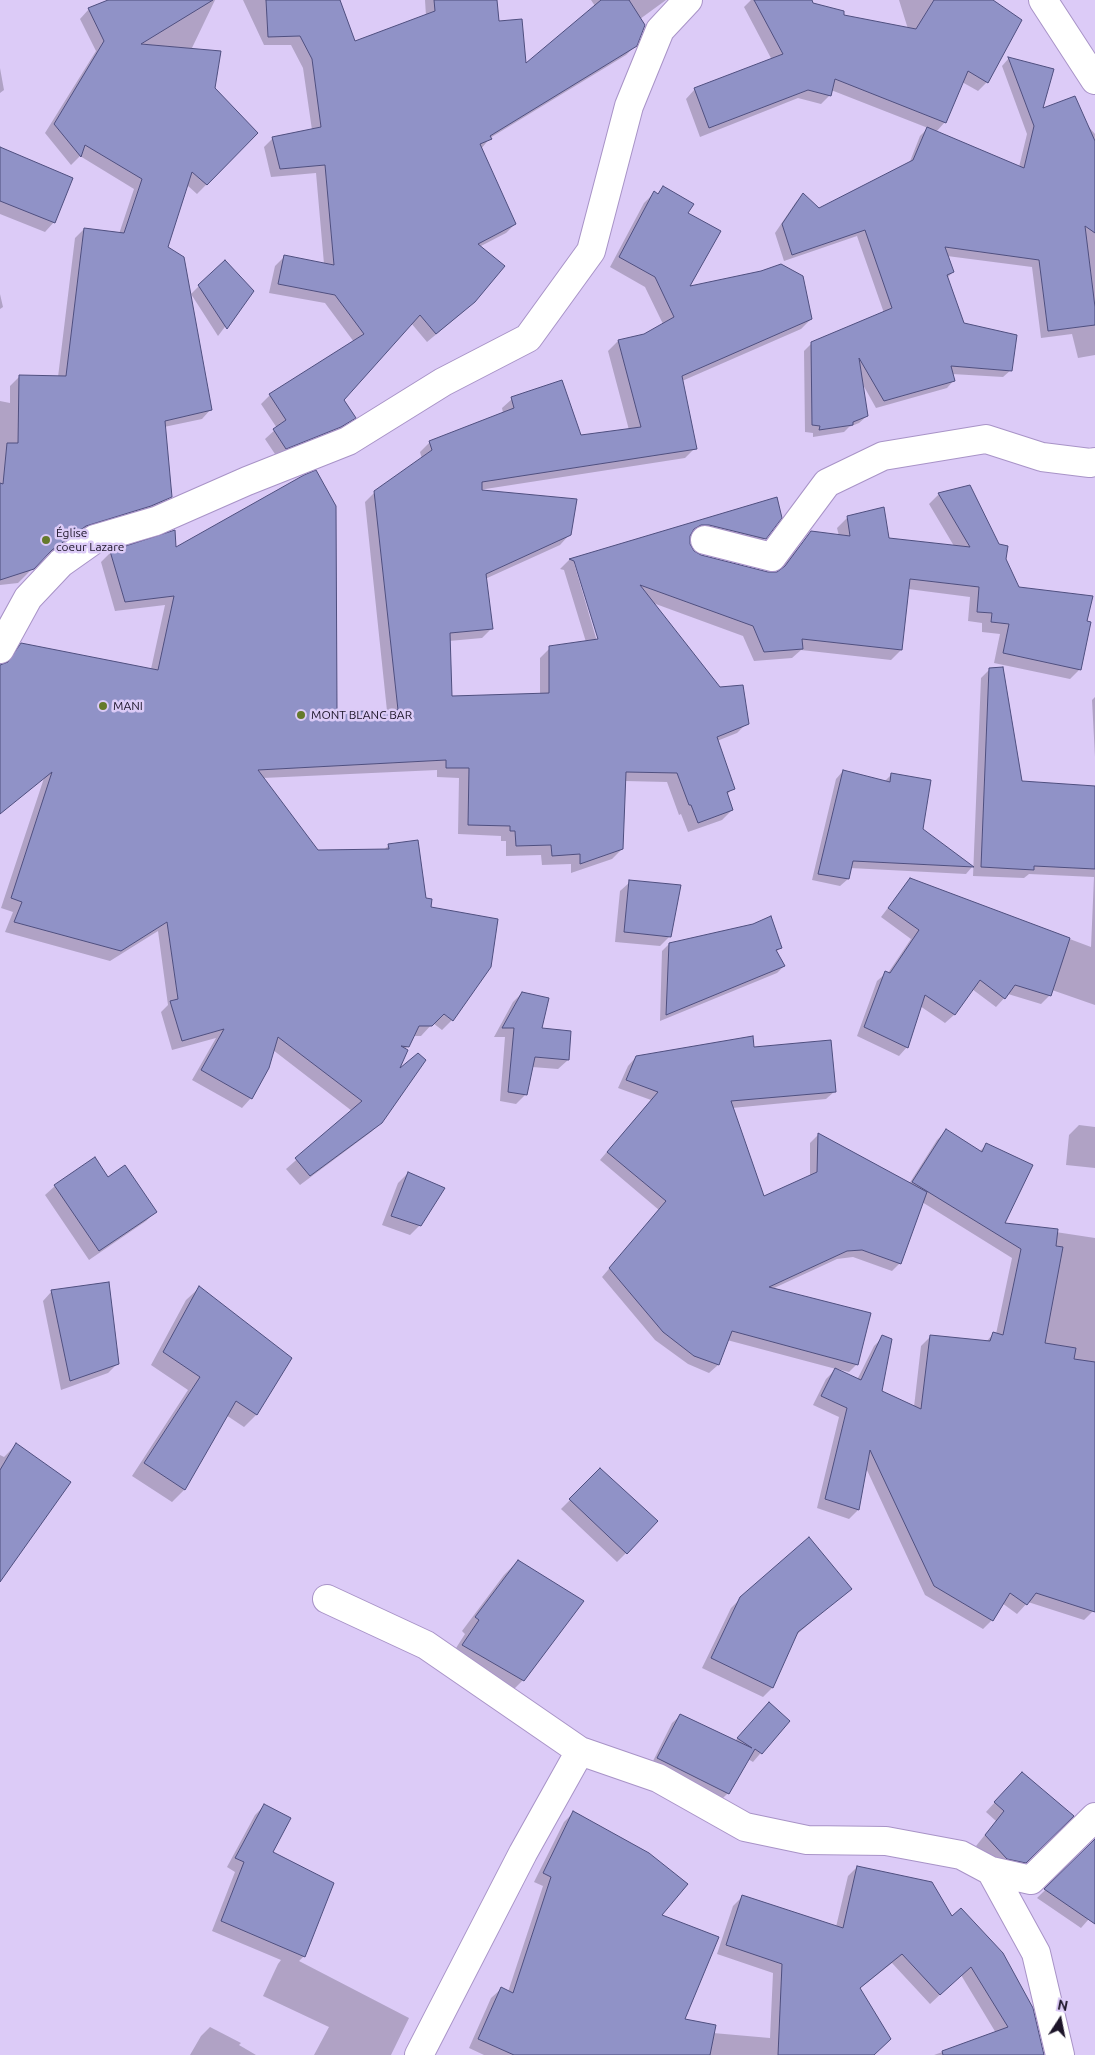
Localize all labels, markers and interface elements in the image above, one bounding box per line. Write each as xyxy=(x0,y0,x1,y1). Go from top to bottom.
place label: Église coeur Lazare xyxy=(56,526,124,554)
marker: Église coeur Lazare xyxy=(40,534,52,546)
place label: MANI xyxy=(113,699,143,713)
marker: MANI xyxy=(97,700,109,712)
place label: MONT BLANC BAR xyxy=(311,708,412,722)
marker: MONT BLANC BAR xyxy=(295,709,307,721)
north arrow xyxy=(1035,1995,1085,2045)
text: N xyxy=(1056,1996,1070,2014)

